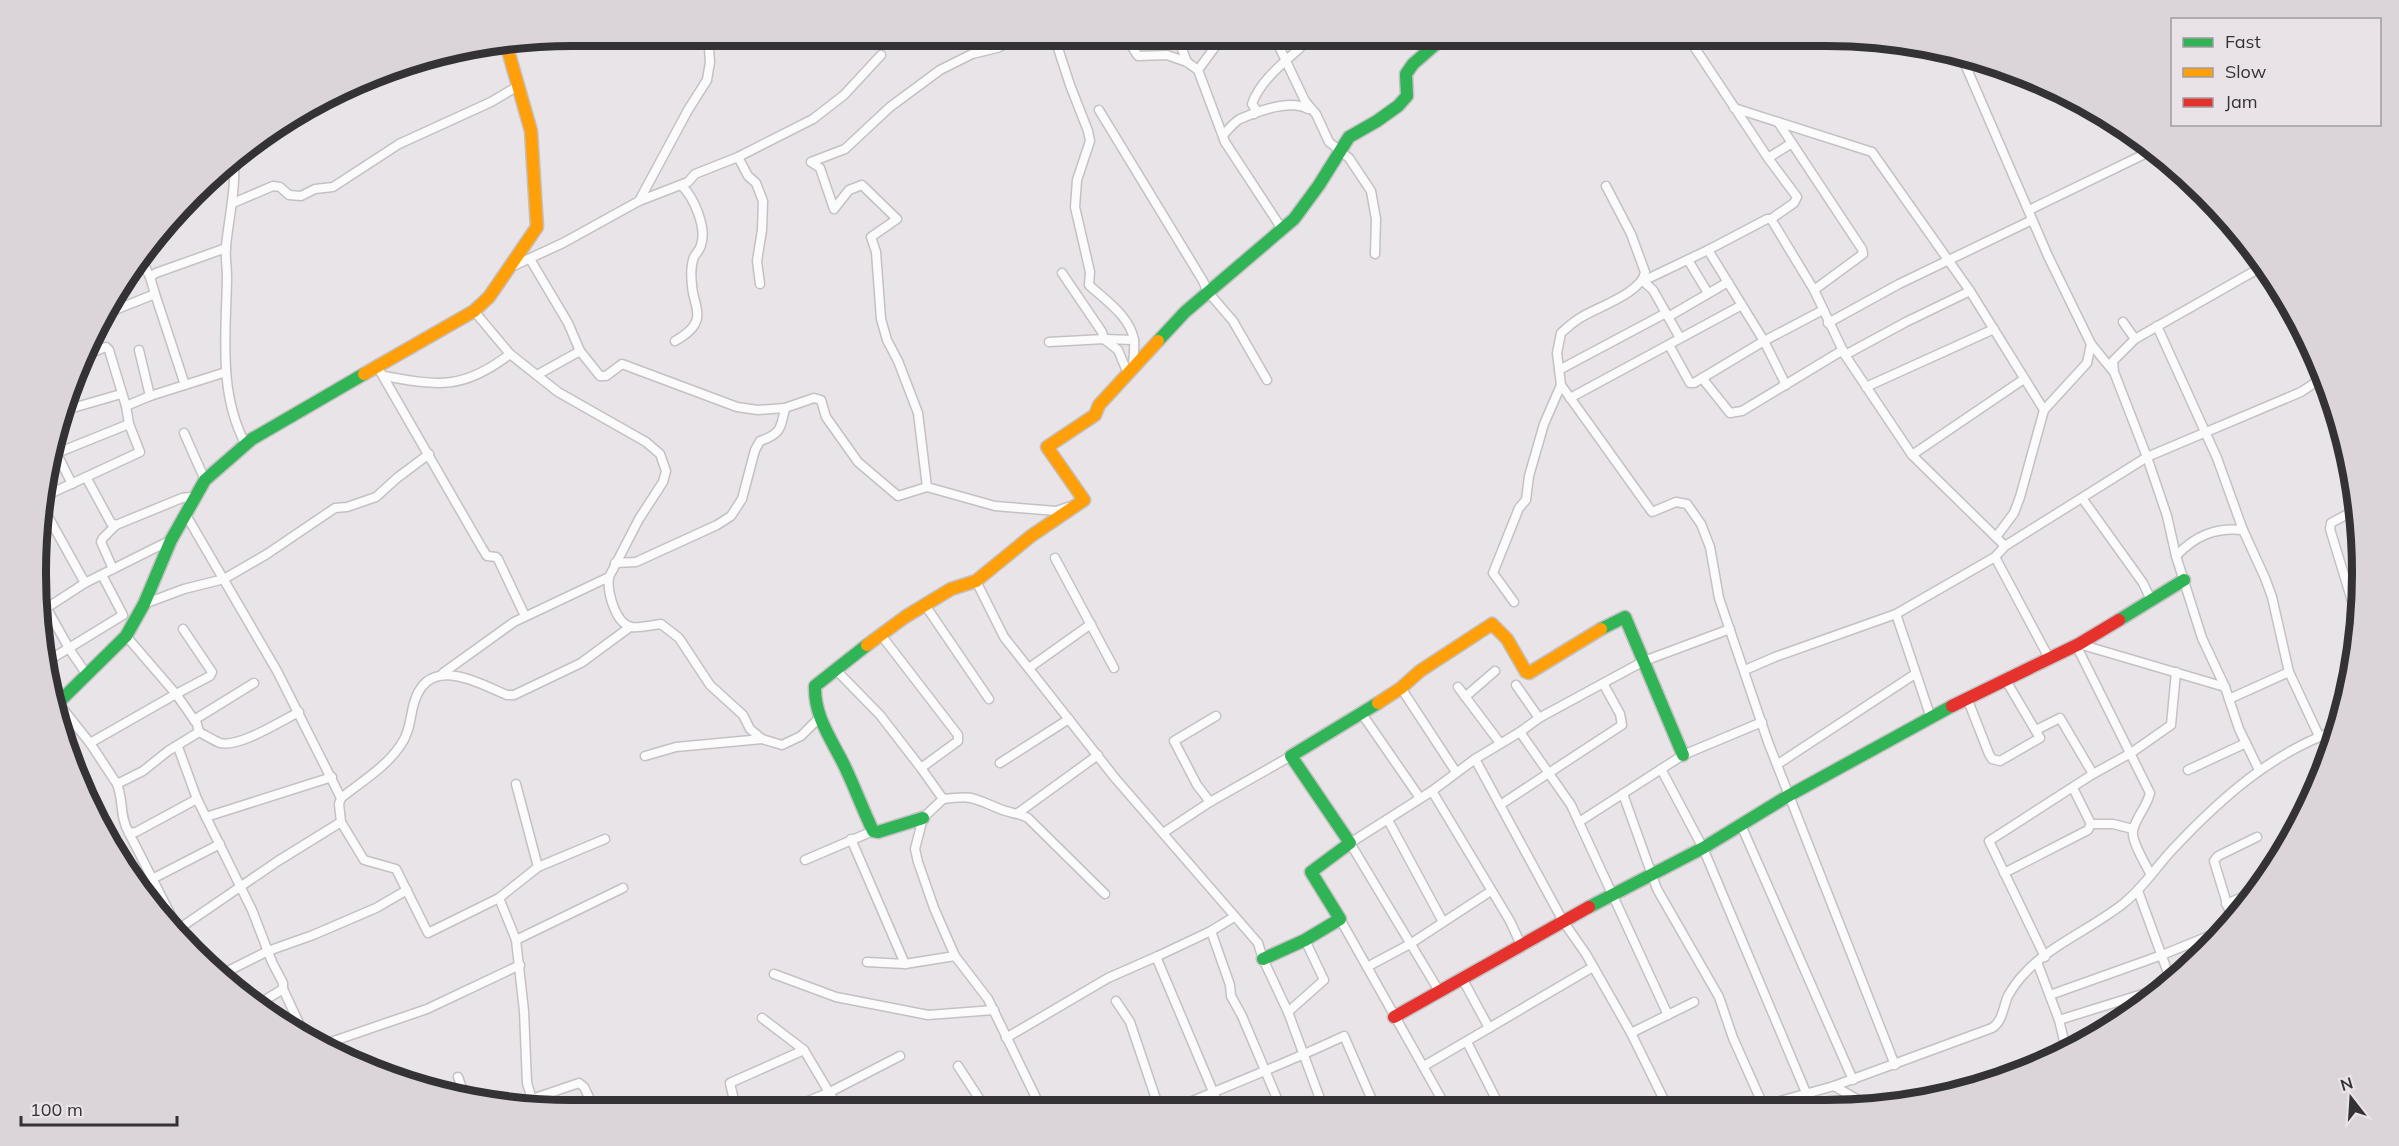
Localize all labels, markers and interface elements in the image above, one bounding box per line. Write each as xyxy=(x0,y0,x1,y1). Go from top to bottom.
legend xyxy=(2171,18,2381,126)
text: Fast xyxy=(2225,30,2261,53)
text: Slow xyxy=(2225,60,2267,83)
text: Jam xyxy=(2225,90,2258,113)
north arrow xyxy=(2321,1068,2381,1128)
text: N xyxy=(2338,1072,2355,1095)
scale bar xyxy=(21,1089,177,1127)
text: 100 m xyxy=(30,1098,83,1121)

